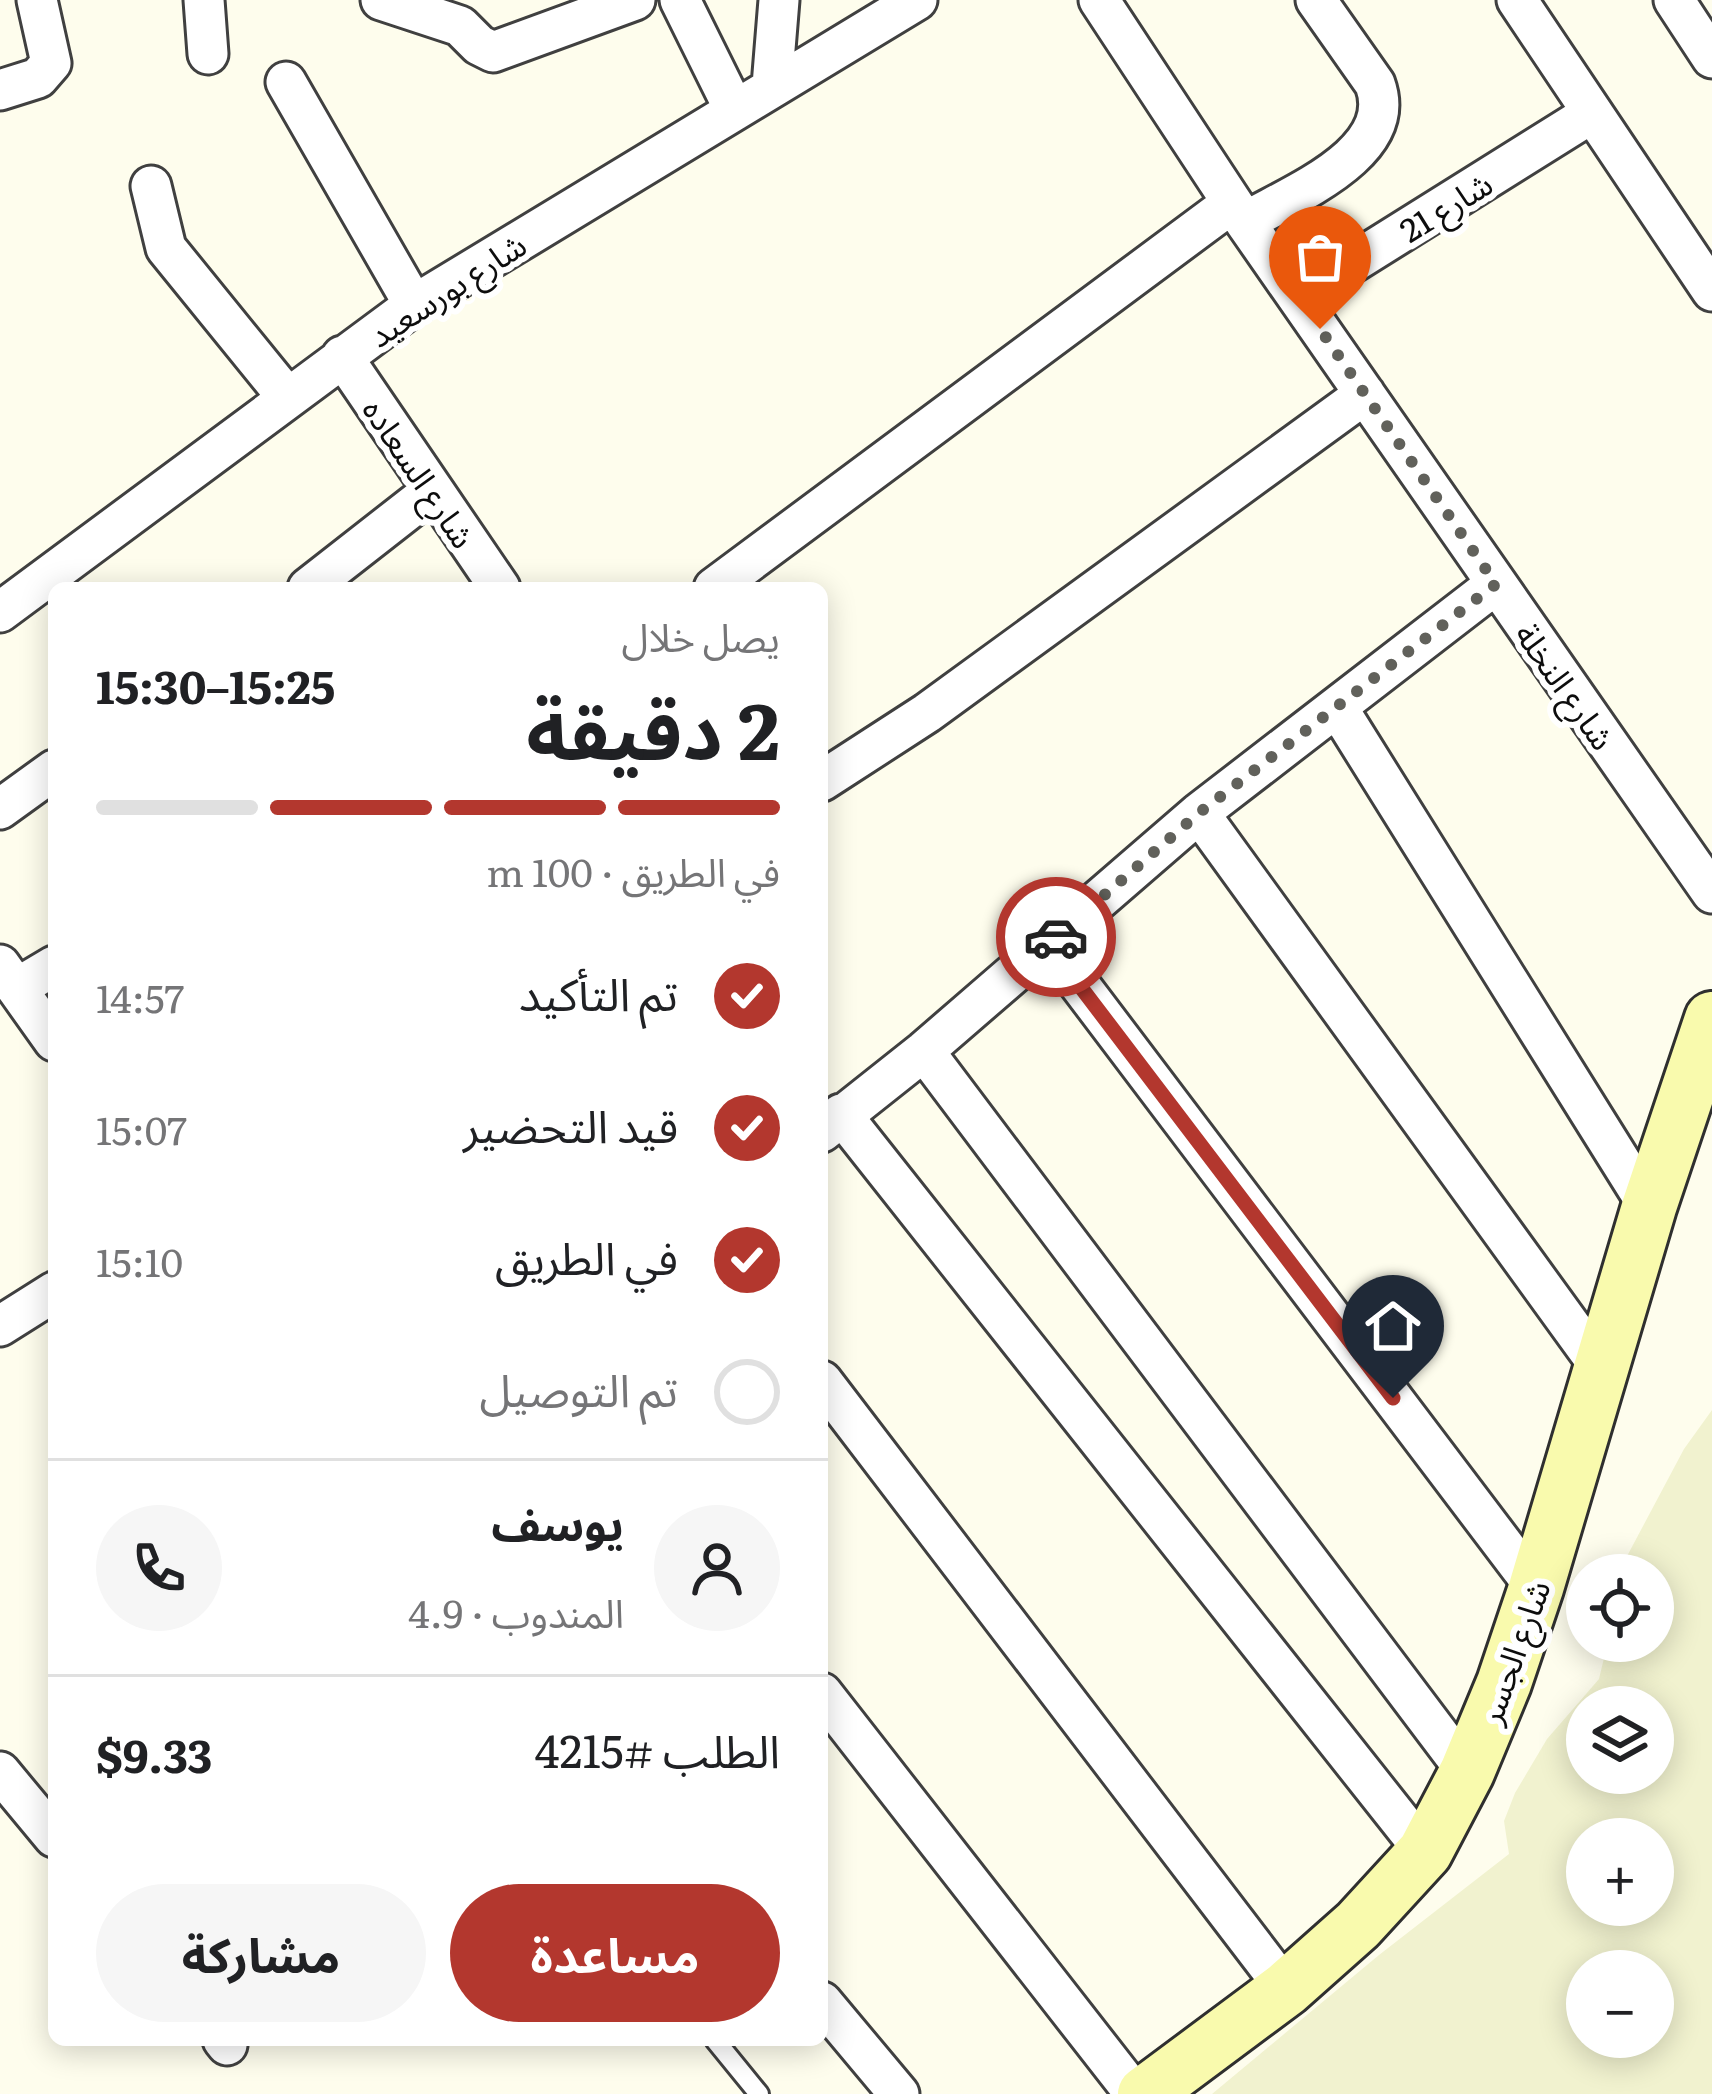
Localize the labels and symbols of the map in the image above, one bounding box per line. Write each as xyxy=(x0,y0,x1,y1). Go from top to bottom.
street label: شارع 21 xyxy=(1389,157,1502,255)
pin xyxy=(1269,206,1371,329)
street label: شارع بورسعيد xyxy=(357,219,536,360)
street label: شارع السعاده xyxy=(350,387,489,558)
street label: شارع النخلة xyxy=(1503,611,1629,760)
courier xyxy=(996,877,1116,997)
pin xyxy=(1342,1275,1444,1398)
street label: شارع الجسر xyxy=(1463,1572,1563,1732)

